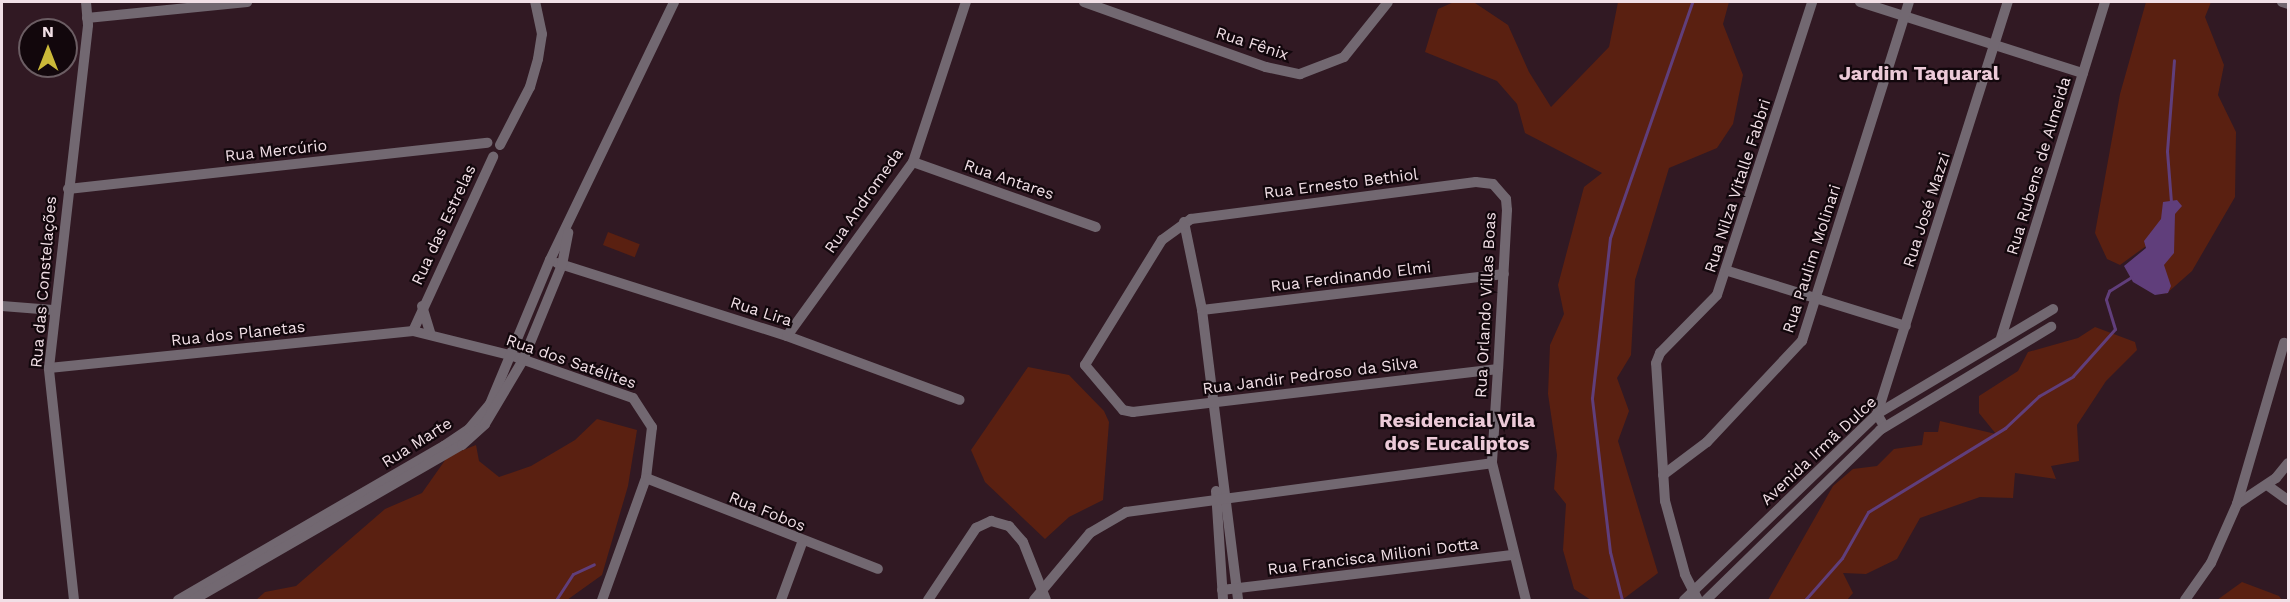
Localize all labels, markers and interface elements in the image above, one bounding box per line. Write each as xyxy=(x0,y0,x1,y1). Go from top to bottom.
north arrow xyxy=(18,18,78,78)
text: N xyxy=(42,22,54,41)
street label: Rua Fênix xyxy=(1213,23,1291,65)
district label: Jardim Taquaral xyxy=(1838,61,2000,85)
street label: Rua Rubens de Almeida xyxy=(2003,74,2075,258)
street label: Rua Nilza Vitalle Fabbri xyxy=(1701,96,1775,276)
street label: Rua Mercúrio xyxy=(224,136,328,166)
street label: Rua Andromeda xyxy=(820,144,908,258)
street label: Rua José Mazzi xyxy=(1899,150,1955,270)
street label: Rua Antares xyxy=(961,155,1057,205)
street label: Rua das Estrelas xyxy=(408,162,480,288)
street label: Rua Ernesto Bethiol xyxy=(1263,165,1419,203)
street label: Rua Paulim Molinari xyxy=(1779,182,1845,336)
street label: Rua das Constelações xyxy=(27,195,61,369)
street label: Rua Orlando Villas Boas xyxy=(1472,211,1500,399)
street label: Rua Ferdinando Elmi xyxy=(1269,258,1433,296)
street label: Rua Lira xyxy=(728,293,794,331)
street label: Rua dos Planetas xyxy=(170,317,306,351)
street label: Rua dos Satélites xyxy=(503,331,639,393)
street label: Rua Jandir Pedroso da Silva xyxy=(1201,353,1419,399)
street label: Avenida Irmã Dulce xyxy=(1757,392,1881,510)
district label: Residencial Vila dos Eucaliptos xyxy=(1379,409,1535,456)
street label: Rua Marte xyxy=(378,414,456,472)
street label: Rua Fobos xyxy=(726,488,808,536)
street label: Rua Francisca Milioni Dotta xyxy=(1266,534,1480,580)

